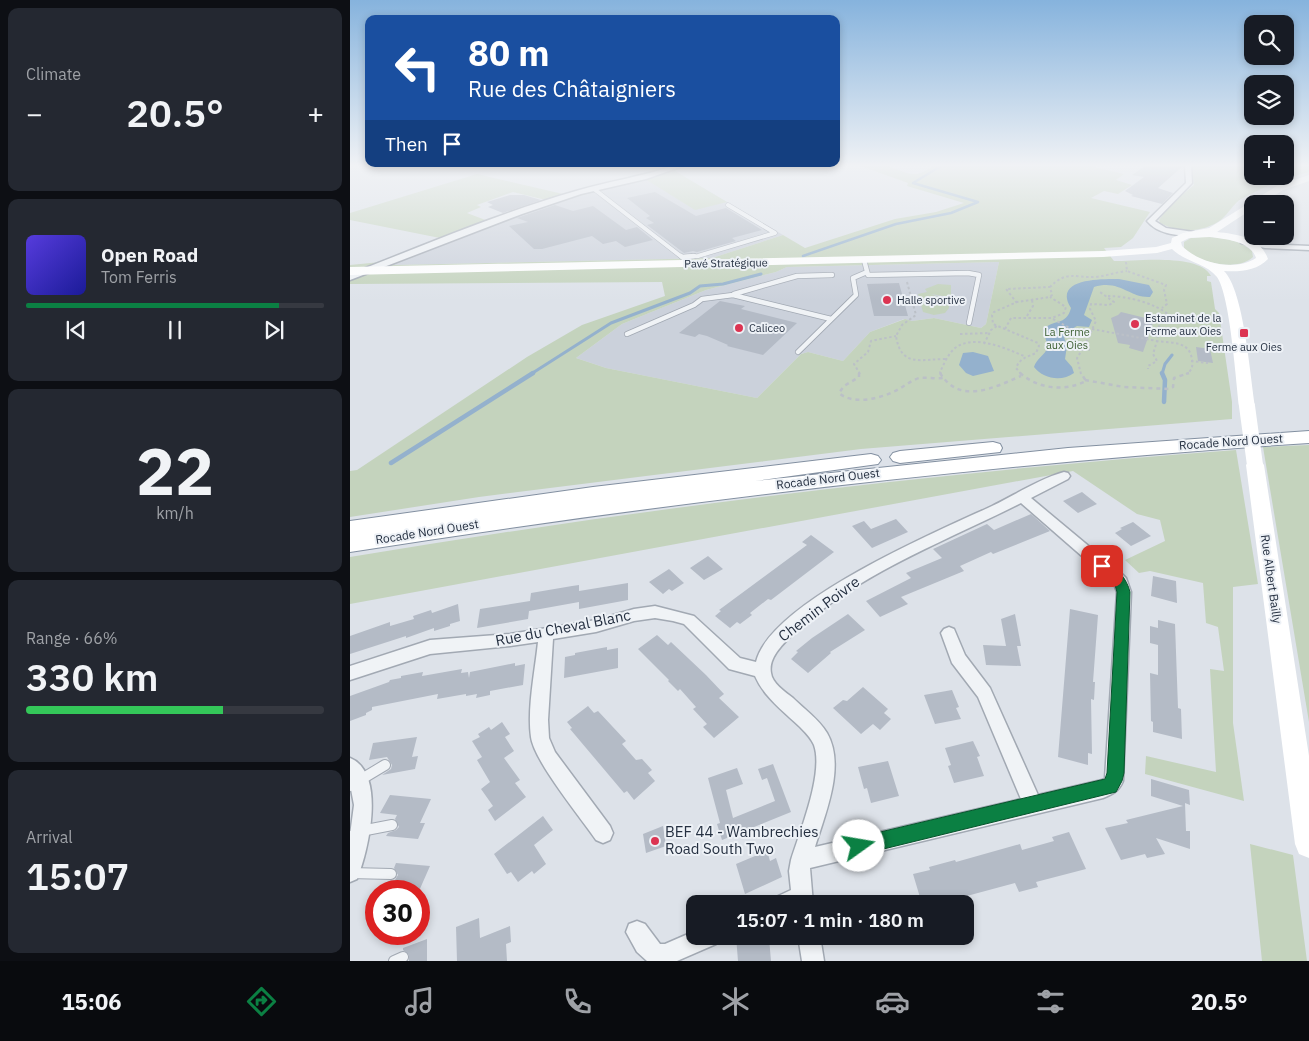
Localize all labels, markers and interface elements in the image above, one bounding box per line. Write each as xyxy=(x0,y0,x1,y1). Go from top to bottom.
map controls xyxy=(1244,15,1294,245)
button: search xyxy=(1244,15,1294,65)
text: 80 m xyxy=(468,30,550,76)
icon: left xyxy=(385,35,450,100)
text: Climate xyxy=(26,64,81,84)
text: Rue des Châtaigniers xyxy=(468,74,676,103)
button: layers xyxy=(1244,75,1294,125)
text: 20.5° xyxy=(126,88,224,137)
text: − xyxy=(26,95,43,132)
text: + xyxy=(307,95,324,132)
icon: arrive xyxy=(438,130,466,158)
text: Then xyxy=(385,132,428,156)
button: + xyxy=(1244,135,1294,185)
button: − xyxy=(1244,195,1294,245)
text: Open Road xyxy=(101,243,198,267)
street label: Pavé Stratégique xyxy=(684,255,768,271)
text: Tom Ferris xyxy=(101,267,177,287)
place label: Halle sportive xyxy=(897,293,965,307)
marker: Halle sportive xyxy=(881,294,893,306)
place label: Estaminet de la Ferme aux Oies xyxy=(1145,311,1222,338)
icon: previous xyxy=(62,316,90,344)
icon: pause xyxy=(161,316,189,344)
icon: next xyxy=(260,316,288,344)
marker: Estaminet de la Ferme aux Oies xyxy=(1129,318,1141,330)
place label: Caliceo xyxy=(749,321,785,335)
marker: Caliceo xyxy=(733,322,745,334)
park label: La Ferme aux Oies xyxy=(1044,325,1090,352)
marker: Ferme aux Oies xyxy=(1238,327,1250,339)
place label: Ferme aux Oies xyxy=(1206,340,1282,354)
text: 22 xyxy=(136,428,214,513)
street label: Rocade Nord Ouest xyxy=(1178,430,1283,453)
street label: Rocade Nord Ouest xyxy=(775,465,881,492)
text: km/h xyxy=(156,503,194,523)
street label: Rocade Nord Ouest xyxy=(374,516,480,547)
street label: Rue Albert Bailly xyxy=(1258,534,1285,624)
pin xyxy=(1081,545,1123,587)
icon: arrive xyxy=(1088,552,1116,580)
street label: Chemin Poivre xyxy=(774,572,863,645)
street label: Rue du Cheval Blanc xyxy=(494,605,633,650)
text: Range · 66% xyxy=(26,628,118,648)
text: 330 km xyxy=(26,652,158,701)
position arrow xyxy=(832,819,884,871)
place label: BEF 44 - Wambrechies Road South Two xyxy=(665,822,819,858)
text: Arrival xyxy=(26,827,73,847)
marker: BEF 44 - Wambrechies Road South Two xyxy=(649,835,661,847)
text: 15:07 xyxy=(26,851,129,900)
speed limit sign: 30 xyxy=(365,880,430,945)
text: 15:07 · 1 min · 180 m xyxy=(736,908,924,932)
icon: directions xyxy=(244,984,279,1019)
icon: music xyxy=(402,984,437,1019)
icon: phone xyxy=(560,984,595,1019)
icon: climate xyxy=(718,984,753,1019)
icon: car xyxy=(875,984,910,1019)
icon: filters xyxy=(1033,984,1068,1019)
text: 15:06 xyxy=(61,987,121,1016)
text: 20.5° xyxy=(1191,987,1248,1016)

